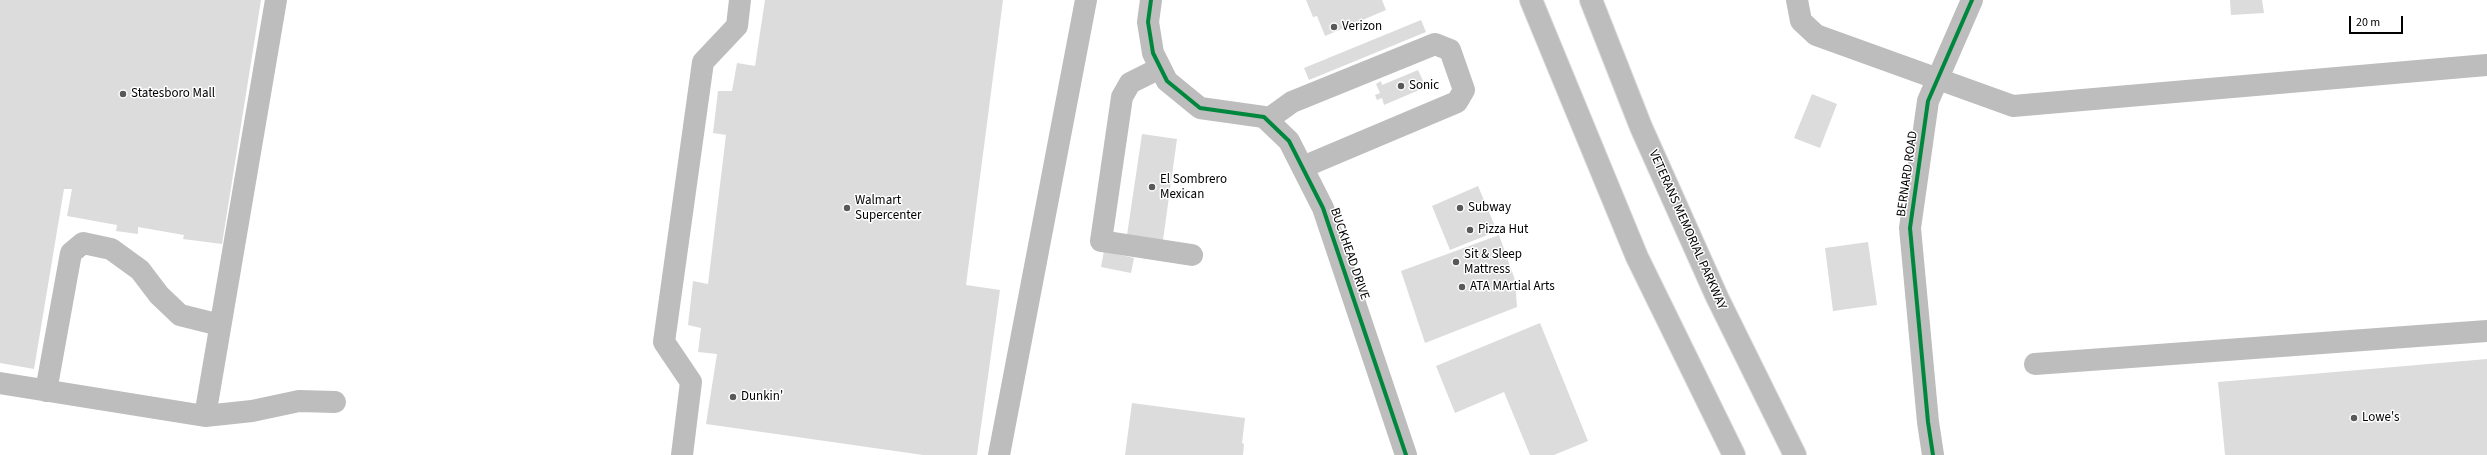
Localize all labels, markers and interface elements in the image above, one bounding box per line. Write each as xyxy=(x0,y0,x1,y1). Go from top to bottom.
scale bar xyxy=(2351,8,2405,34)
text: 20 m xyxy=(2356,14,2380,31)
place label: Verizon xyxy=(1342,19,1382,35)
marker: Verizon xyxy=(1329,22,1339,32)
place label: Sonic xyxy=(1409,78,1439,94)
marker: Sonic xyxy=(1396,81,1406,91)
place label: Statesboro Mall xyxy=(131,86,215,102)
marker: Statesboro Mall xyxy=(118,89,128,99)
street label: BERNARD ROAD xyxy=(1894,130,1922,218)
street label: VETERANS MEMORIAL PARKWAY xyxy=(1645,148,1729,312)
place label: El Sombrero Mexican xyxy=(1160,172,1227,203)
marker: El Sombrero Mexican xyxy=(1147,182,1157,192)
place label: Walmart Supercenter xyxy=(855,193,921,224)
place label: Subway xyxy=(1468,200,1511,216)
marker: Walmart Supercenter xyxy=(842,203,852,213)
marker: Subway xyxy=(1455,203,1465,213)
street label: BUCKHEAD DRIVE xyxy=(1326,206,1372,302)
place label: Pizza Hut xyxy=(1478,222,1528,238)
marker: Pizza Hut xyxy=(1465,225,1475,235)
place label: Sit & Sleep Mattress xyxy=(1464,247,1522,278)
marker: Sit & Sleep Mattress xyxy=(1451,257,1461,267)
place label: ATA MArtial Arts xyxy=(1470,279,1555,295)
marker: ATA MArtial Arts xyxy=(1457,282,1467,292)
place label: Dunkin' xyxy=(741,389,783,405)
marker: Dunkin' xyxy=(728,392,738,402)
place label: Lowe's xyxy=(2362,410,2399,426)
marker: Lowe's xyxy=(2349,413,2359,423)

